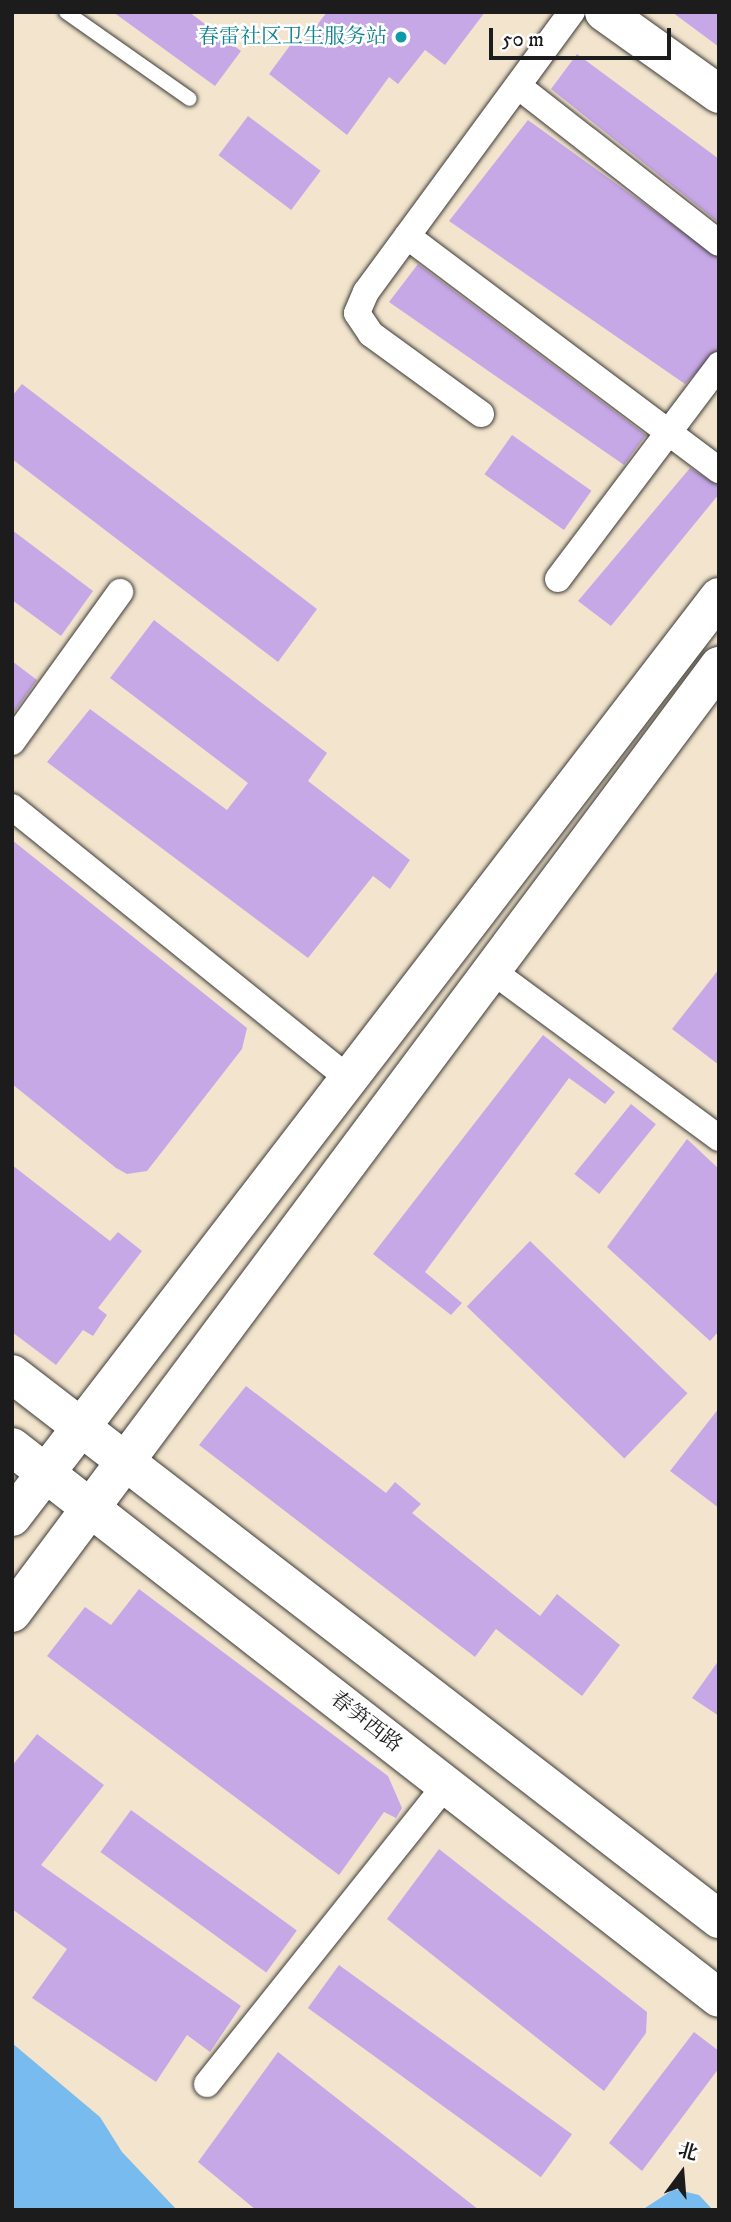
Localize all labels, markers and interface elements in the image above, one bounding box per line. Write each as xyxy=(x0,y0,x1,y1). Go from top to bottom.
scale bar xyxy=(493,14,675,58)
place label: 春雷社区卫生服务站 xyxy=(198,24,387,50)
text: 50 m xyxy=(502,27,544,53)
marker: 春雷社区卫生服务站 xyxy=(393,29,409,45)
street label: 春笋西路 xyxy=(325,1686,407,1758)
north arrow xyxy=(647,2138,717,2208)
text: 北 xyxy=(676,2139,700,2166)

